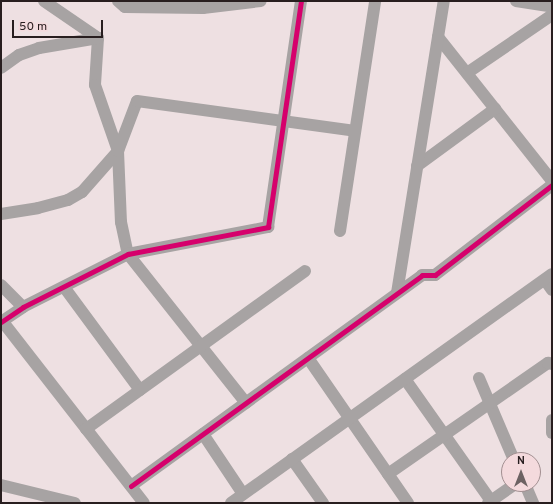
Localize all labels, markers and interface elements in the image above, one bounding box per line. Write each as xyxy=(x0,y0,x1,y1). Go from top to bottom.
scale bar xyxy=(14,12,105,38)
text: 50 m xyxy=(19,19,47,35)
north arrow xyxy=(501,452,541,492)
text: N xyxy=(517,454,525,468)

